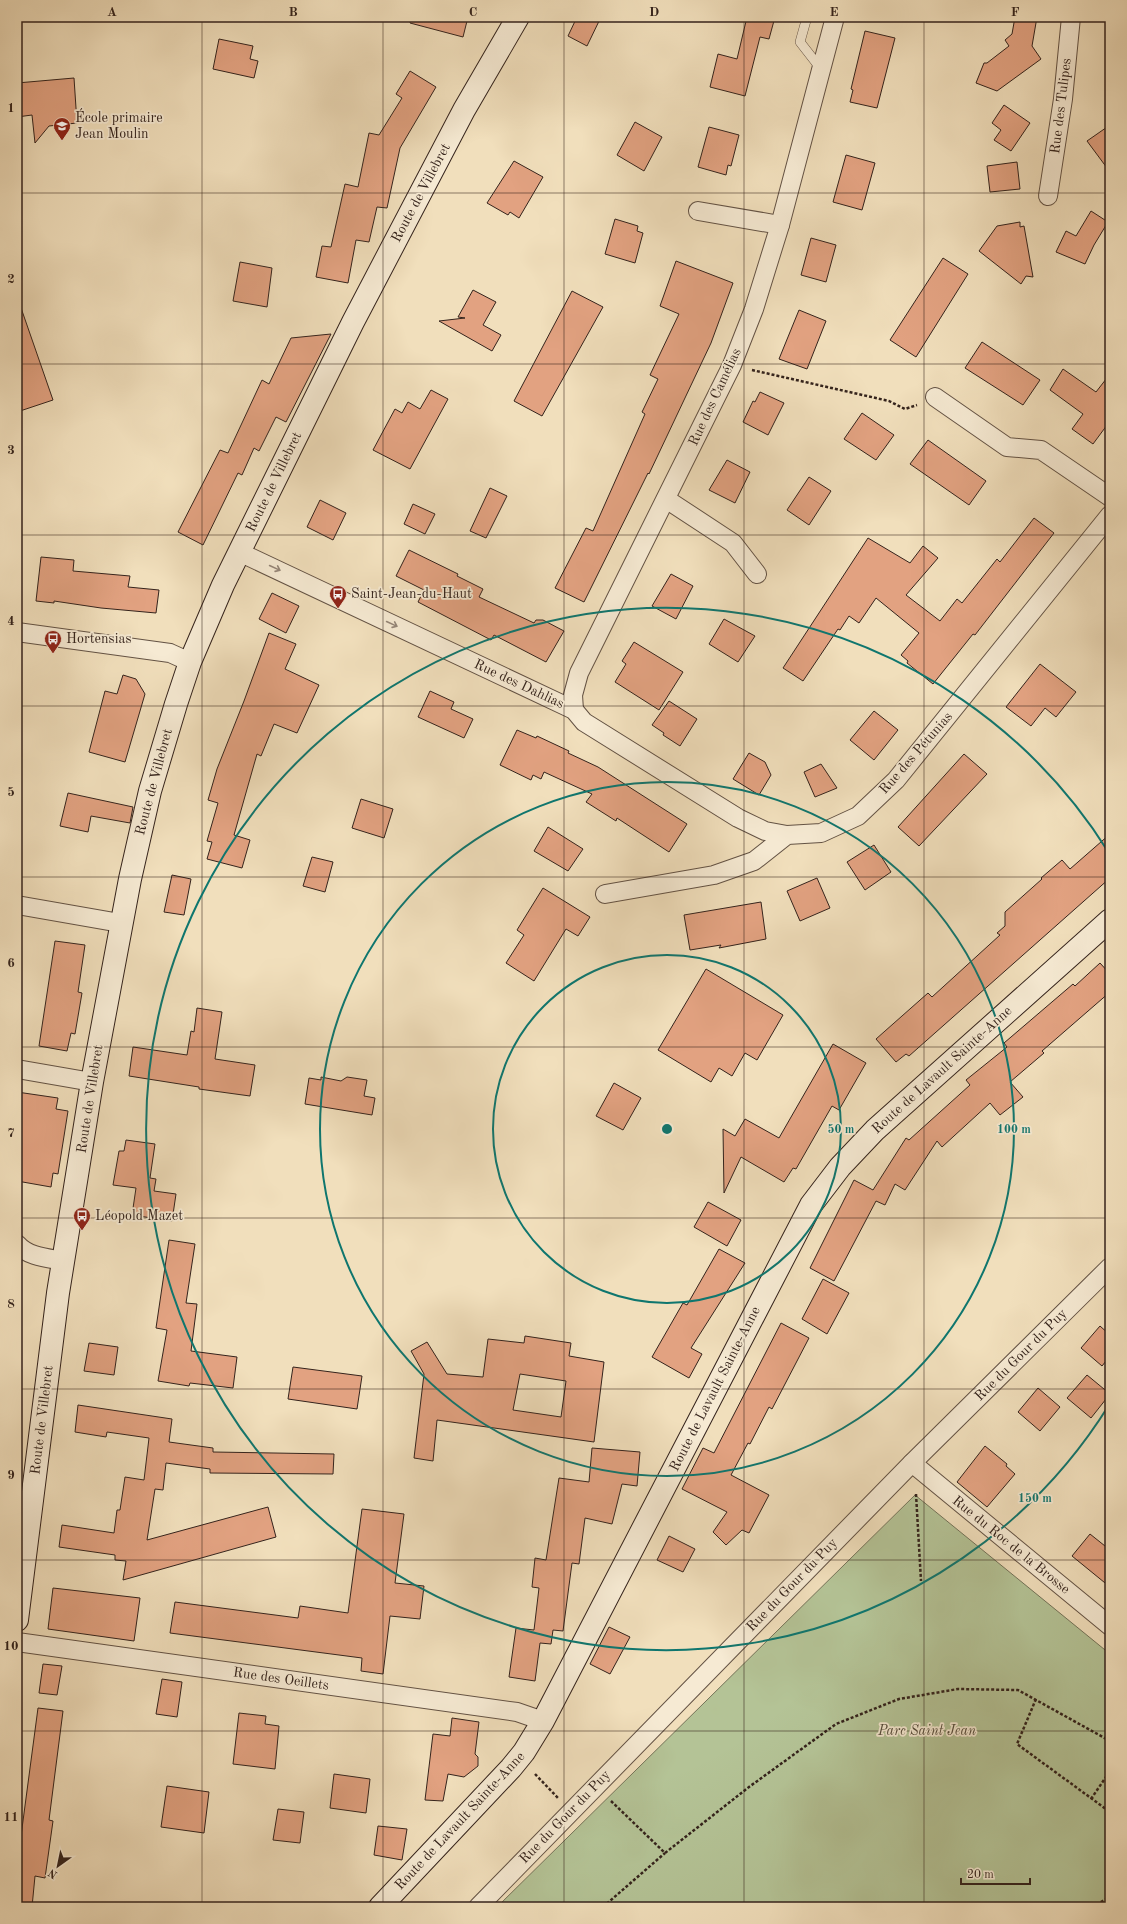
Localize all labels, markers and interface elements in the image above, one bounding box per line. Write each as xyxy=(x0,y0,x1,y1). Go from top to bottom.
text: A xyxy=(107,6,117,19)
text: B xyxy=(288,6,298,19)
text: C xyxy=(469,6,477,19)
text: D xyxy=(649,6,659,19)
text: E xyxy=(830,6,839,19)
text: F xyxy=(1011,6,1020,19)
street label: Rue des Tulipes xyxy=(1048,57,1074,155)
text: 1 xyxy=(7,102,15,115)
place label: École primaire Jean Moulin xyxy=(75,108,163,141)
school or university icon: École primaire Jean Moulin xyxy=(52,116,72,141)
street label: Route de Villebret xyxy=(389,141,453,245)
text: 2 xyxy=(7,273,15,286)
street label: Rue des Camélias xyxy=(686,346,744,448)
street label: Route de Villebret xyxy=(244,430,304,534)
text: 3 xyxy=(7,444,15,457)
one-way arrow xyxy=(268,565,280,572)
bus stop icon: Saint-Jean-du-Haut xyxy=(328,584,348,609)
place label: Saint-Jean-du-Haut xyxy=(351,587,472,601)
text: 4 xyxy=(7,615,15,628)
one-way arrow xyxy=(386,621,398,628)
bus stop icon: Hortensias xyxy=(43,629,63,654)
place label: Hortensias xyxy=(66,632,131,646)
street label: Rue des Dahlias xyxy=(472,657,566,711)
street label: Rue des Pétunias xyxy=(877,709,955,797)
street label: Route de Villebret xyxy=(133,727,175,837)
text: 5 xyxy=(7,786,15,799)
text: 6 xyxy=(7,957,15,970)
street label: Route de Lavault Sainte-Anne xyxy=(869,1004,1015,1136)
street label: Route de Villebret xyxy=(75,1044,106,1154)
centre of rings xyxy=(660,1122,674,1136)
text: 50 m xyxy=(828,1123,855,1136)
text: 100 m xyxy=(997,1124,1031,1136)
text: 7 xyxy=(7,1127,15,1140)
bus stop icon: Léopold Mazet xyxy=(72,1206,92,1231)
place label: Léopold Mazet xyxy=(95,1209,183,1223)
text: 8 xyxy=(7,1298,15,1311)
street label: Route de Lavault Sainte-Anne xyxy=(667,1304,763,1474)
street label: Rue du Gour du Puy xyxy=(972,1306,1070,1404)
street label: Route de Villebret xyxy=(28,1365,56,1475)
text: 9 xyxy=(7,1469,15,1482)
text: 150 m xyxy=(1018,1492,1052,1505)
street label: Rue du Roc de la Brosse xyxy=(950,1493,1072,1597)
street label: Rue du Gour du Puy xyxy=(744,1535,840,1634)
text: 10 xyxy=(3,1640,19,1653)
street label: Rue des Oeillets xyxy=(232,1665,330,1693)
park label: Parc Saint Jean xyxy=(877,1724,976,1738)
street label: Route de Lavault Sainte-Anne xyxy=(393,1749,527,1893)
street label: Rue du Gour du Puy xyxy=(517,1767,613,1866)
text: 11 xyxy=(3,1811,19,1824)
north arrow xyxy=(38,1846,78,1886)
scale bar xyxy=(961,1860,1030,1886)
text: N xyxy=(46,1866,60,1880)
text: 20 m xyxy=(967,1869,994,1881)

